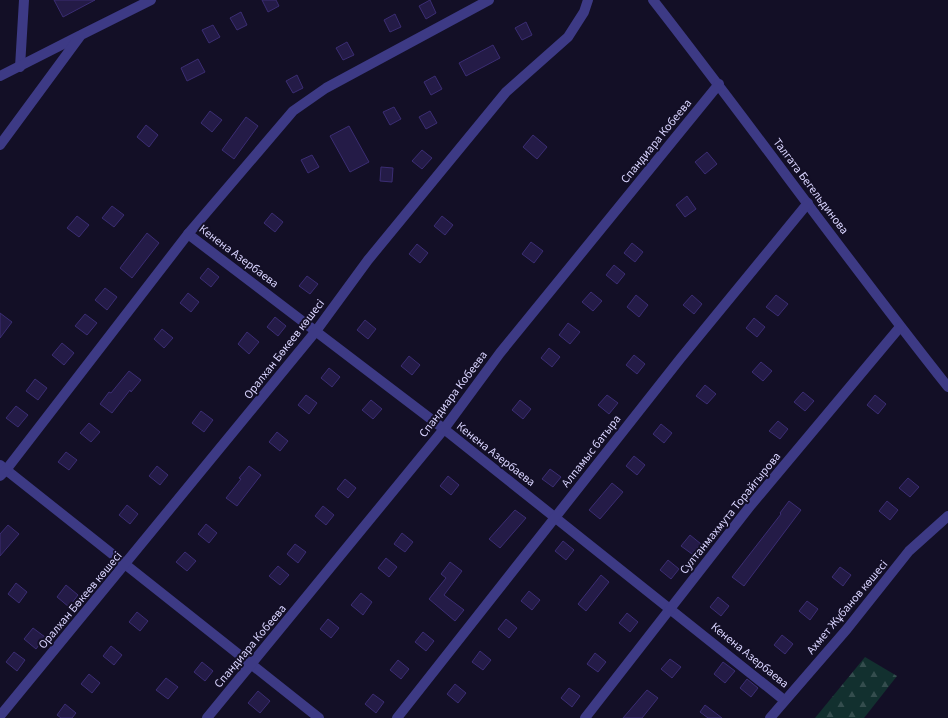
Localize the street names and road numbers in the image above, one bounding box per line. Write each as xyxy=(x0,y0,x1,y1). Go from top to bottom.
street label: Спандиара Кобеева xyxy=(617,95,696,187)
street label: Талгата Бегельдинова xyxy=(769,135,852,238)
street label: Кенена Азербаева xyxy=(195,221,282,292)
street label: Оралхан Бөкеев көшесі xyxy=(240,296,329,403)
street label: Спандиара Кобеева xyxy=(415,348,492,441)
street label: Алпамыс батыра xyxy=(558,411,625,491)
street label: Кенена Азербаева xyxy=(453,418,539,491)
street label: Султанмахмута Торайгырова xyxy=(676,449,785,578)
street label: Оралхан Бөкеев көшесі xyxy=(34,548,126,653)
street label: Ахмет Жұбанов көшесі xyxy=(803,556,892,658)
street label: Спандиара Кобеева xyxy=(210,601,290,692)
street label: Кенена Азербаева xyxy=(707,619,792,692)

